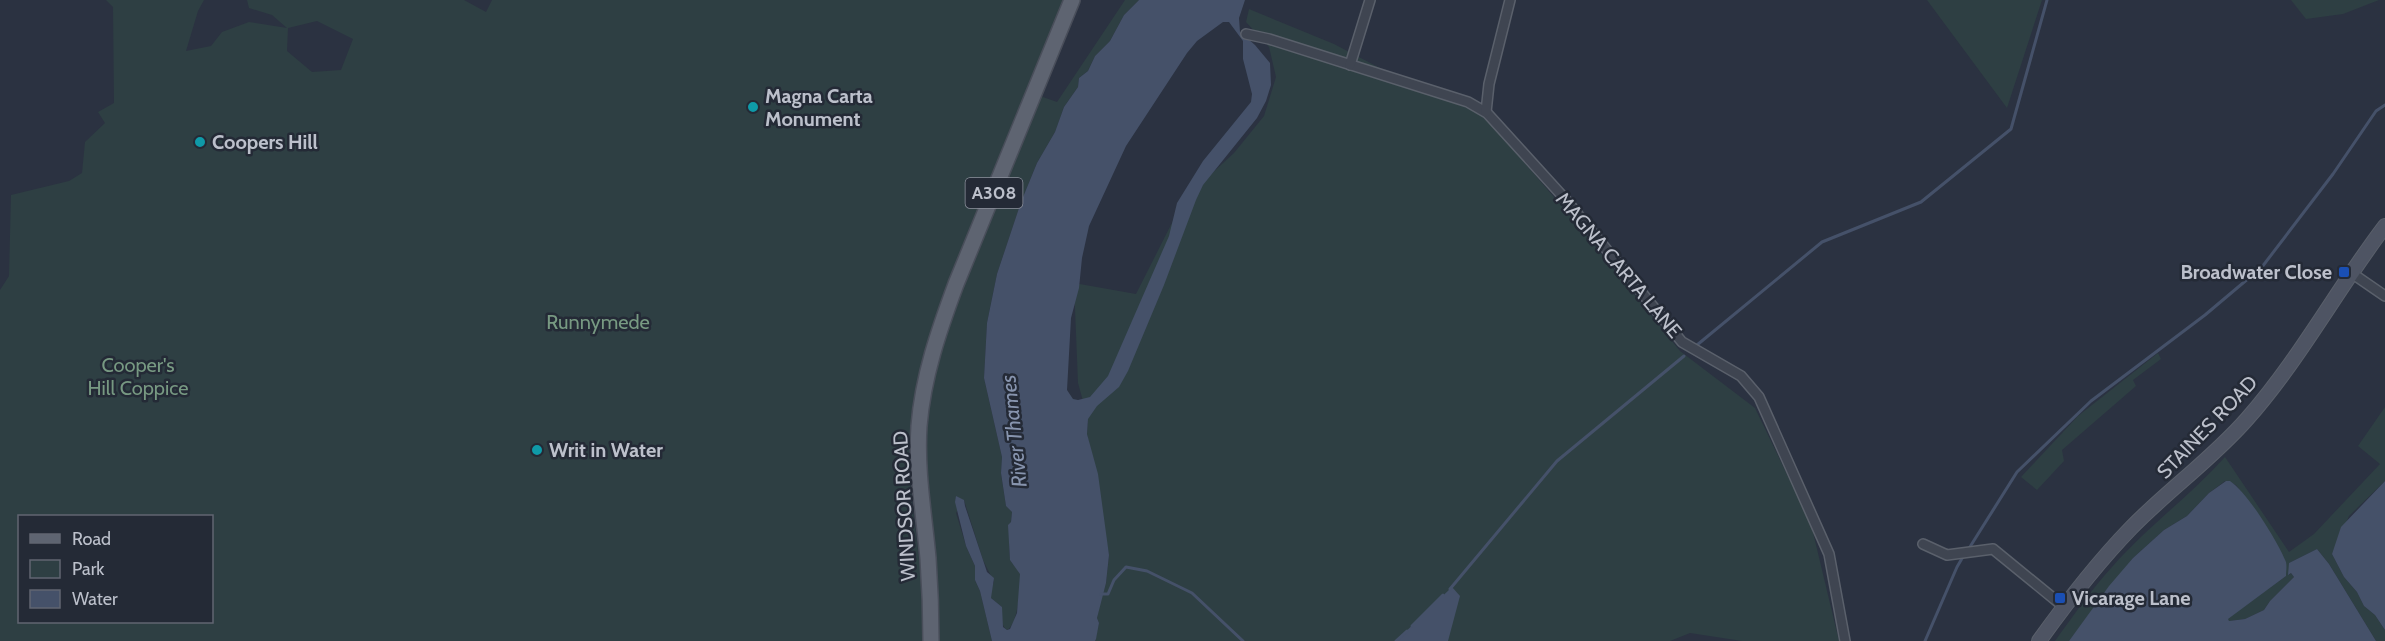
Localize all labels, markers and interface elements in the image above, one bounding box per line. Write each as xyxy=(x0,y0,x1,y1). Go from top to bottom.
place label: Magna Carta Monument xyxy=(765,84,873,131)
marker: Magna Carta Monument xyxy=(746,100,760,114)
place label: Coopers Hill xyxy=(212,130,318,154)
marker: Coopers Hill xyxy=(193,135,207,149)
road number: A308 xyxy=(966,178,1022,208)
street label: MAGNA CARTA LANE xyxy=(1551,187,1687,343)
place label: Broadwater Close xyxy=(2180,260,2332,284)
marker: Broadwater Close xyxy=(2337,265,2351,279)
park label: Runnymede xyxy=(546,310,650,334)
park label: Cooper's Hill Coppice xyxy=(88,353,188,400)
street label: STAINES ROAD xyxy=(2152,370,2262,484)
water label: River Thames xyxy=(995,374,1032,489)
street label: WINDSOR ROAD xyxy=(888,430,920,582)
place label: Writ in Water xyxy=(549,438,663,462)
marker: Writ in Water xyxy=(530,443,544,457)
legend xyxy=(18,515,213,623)
text: Road xyxy=(72,528,111,550)
text: Park xyxy=(72,558,105,580)
place label: Vicarage Lane xyxy=(2072,586,2191,610)
text: Water xyxy=(72,588,118,610)
marker: Vicarage Lane xyxy=(2053,591,2067,605)

